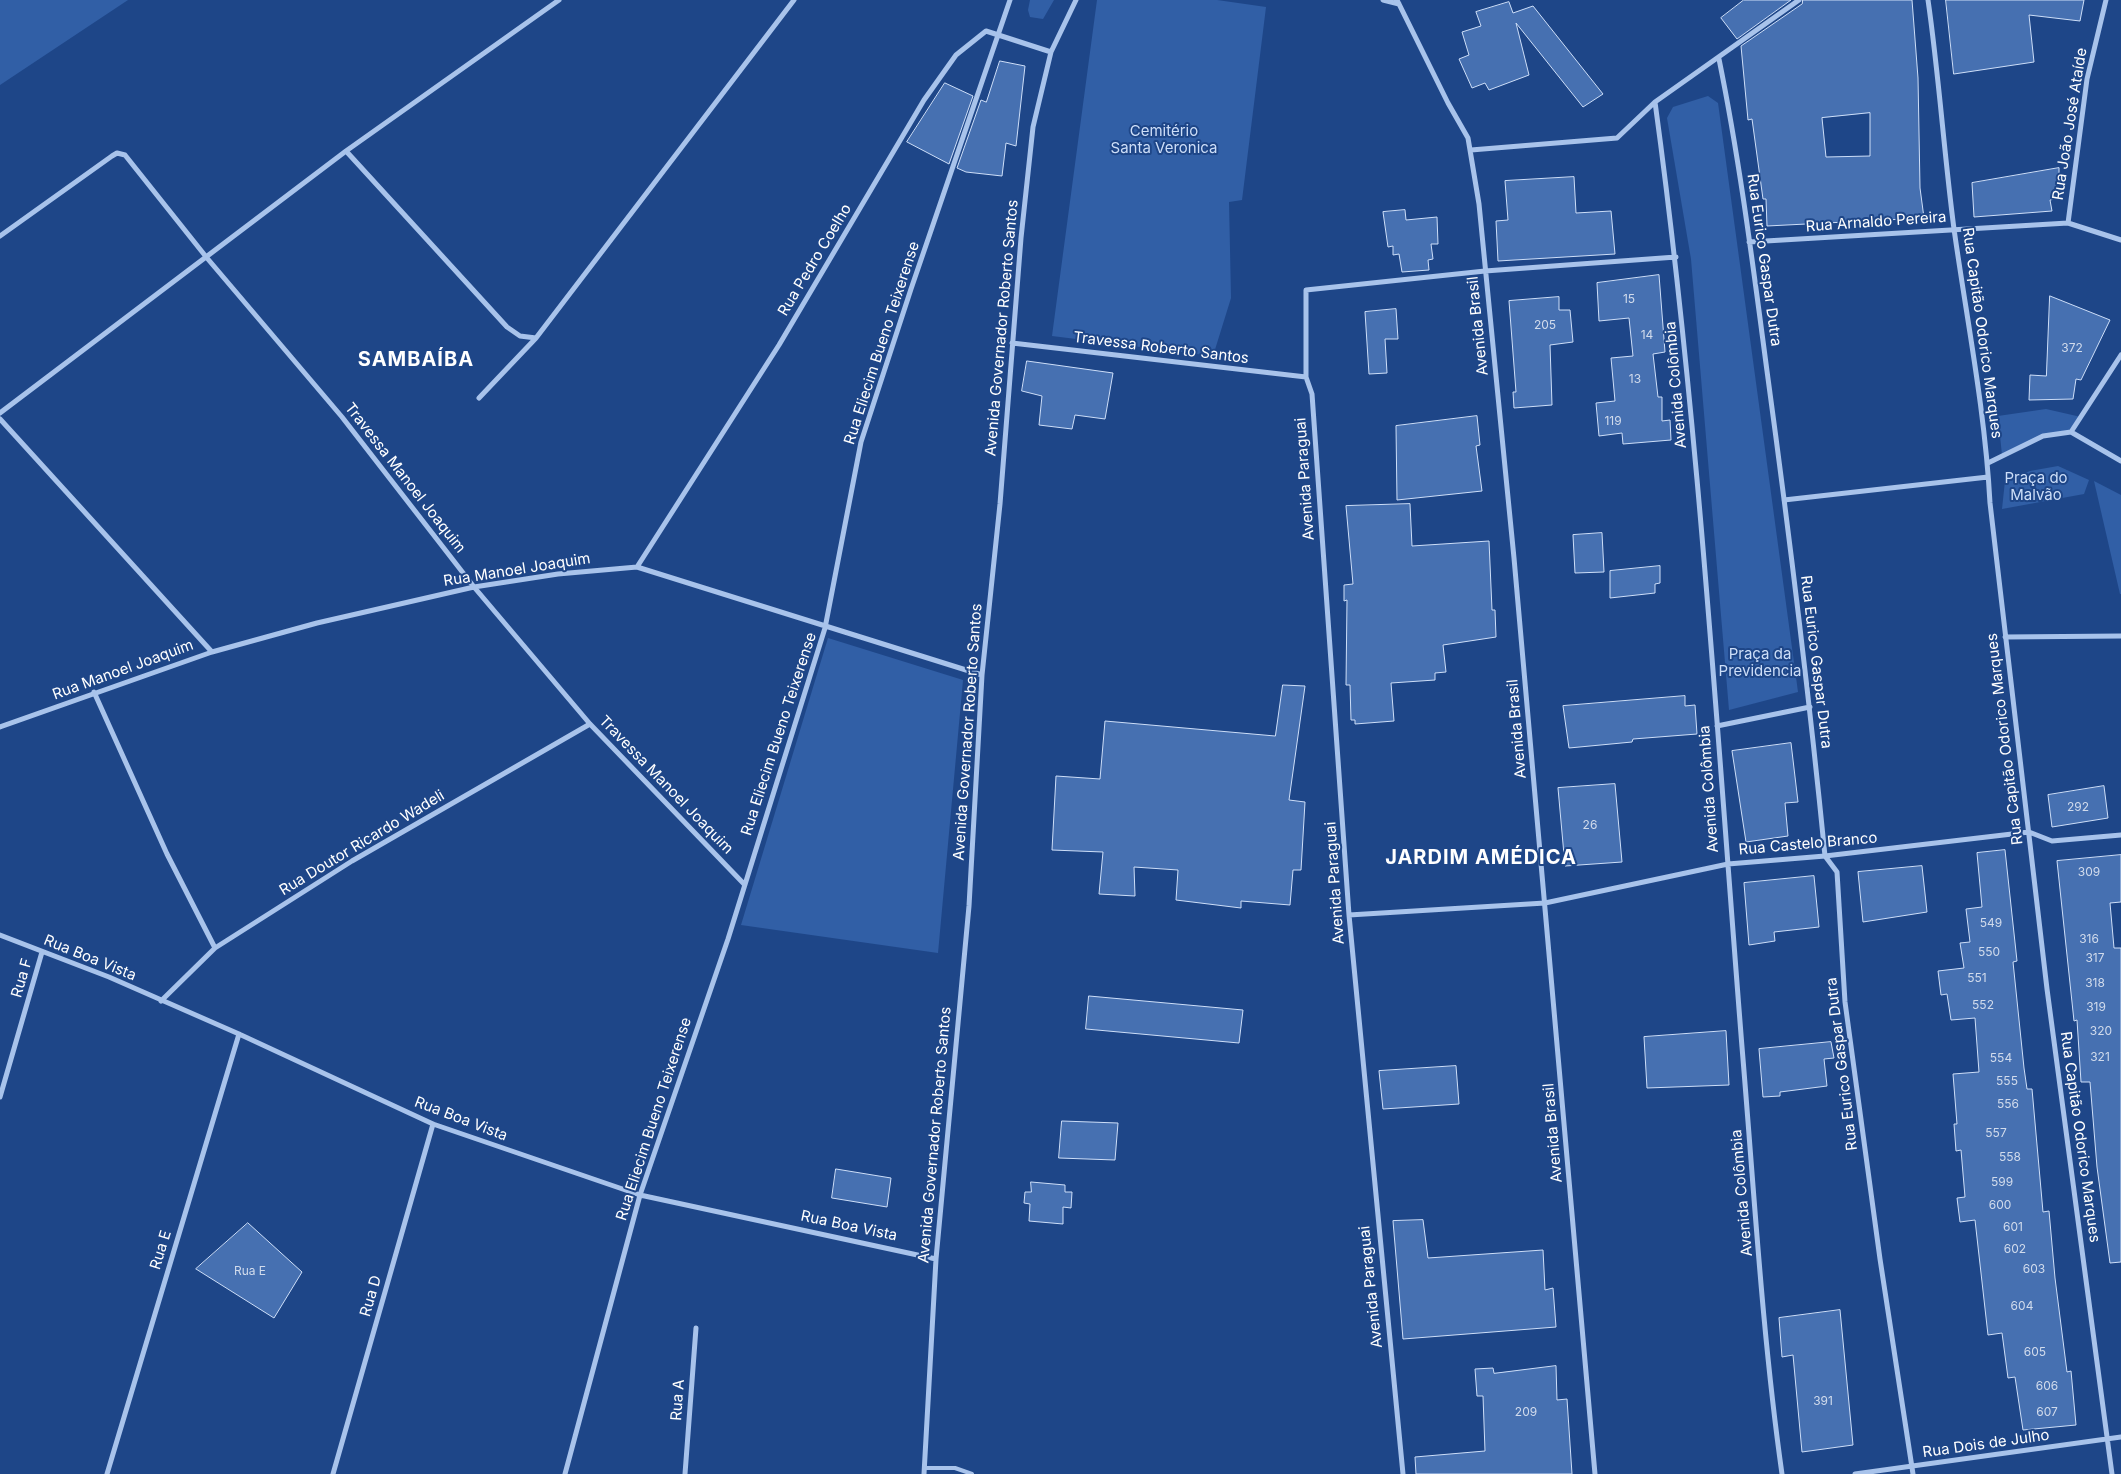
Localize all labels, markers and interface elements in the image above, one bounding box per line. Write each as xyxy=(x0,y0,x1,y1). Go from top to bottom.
street label: Rua João José Ataíde xyxy=(2049,47,2091,201)
park label: Cemitério Santa Veronica xyxy=(1111,122,1217,157)
street label: Rua Eurico Gaspar Dutra xyxy=(1743,173,1785,347)
street label: Avenida Governador Roberto Santos xyxy=(982,199,1022,457)
street label: Rua Pedro Coelho xyxy=(774,201,856,319)
street label: Rua Arnaldo Pereira xyxy=(1805,208,1947,236)
street label: Rua Capitão Odorico Marques xyxy=(1958,226,2006,440)
street label: Rua Eliecim Bueno Teixerense xyxy=(841,239,923,447)
street label: Avenida Brasil xyxy=(1464,276,1492,376)
house number: 15 xyxy=(1623,292,1635,306)
house number: 205 xyxy=(1534,318,1556,332)
street label: Avenida Colômbia xyxy=(1661,321,1691,449)
street label: Travessa Roberto Santos xyxy=(1072,328,1250,368)
house number: 14 xyxy=(1641,328,1653,342)
house number: 372 xyxy=(2061,341,2083,355)
district label: SAMBAÍBA xyxy=(357,348,475,372)
house number: 13 xyxy=(1629,372,1641,386)
street label: Travessa Manoel Joaquim xyxy=(341,399,469,557)
house number: 119 xyxy=(1604,414,1622,428)
street label: Avenida Paraguai xyxy=(1292,417,1318,541)
park label: Praça do Malvão xyxy=(2004,469,2068,504)
street label: Rua Manoel Joaquim xyxy=(442,549,592,591)
street label: Rua Eurico Gaspar Dutra xyxy=(1796,574,1836,750)
street label: Avenida Governador Roberto Santos xyxy=(950,603,986,861)
street label: Rua Eliecim Bueno Teixerense xyxy=(738,630,820,838)
street label: Rua Capitão Odorico Marques xyxy=(1983,632,2027,846)
street label: Rua Manoel Joaquim xyxy=(50,636,196,704)
park label: Praça da Previdencia xyxy=(1719,645,1801,680)
street label: Avenida Brasil xyxy=(1504,679,1530,779)
street label: Travessa Manoel Joaquim xyxy=(595,712,737,858)
street label: Avenida Colômbia xyxy=(1696,725,1722,853)
street label: Rua Doutor Ricardo Wadeli xyxy=(276,787,448,899)
house number: 292 xyxy=(2067,800,2089,814)
house number: 26 xyxy=(1583,818,1597,832)
street label: Avenida Paraguai xyxy=(1322,821,1348,945)
street label: Rua Castelo Branco xyxy=(1738,829,1878,859)
district label: JARDIM AMÉDICA xyxy=(1383,846,1579,870)
house number: 309 xyxy=(2078,865,2100,879)
house number: 549 xyxy=(1980,916,2002,930)
street label: Rua Boa Vista xyxy=(41,931,139,985)
house number: 316 xyxy=(2079,932,2099,946)
house number: 550 xyxy=(1978,945,2000,959)
house number: 317 xyxy=(2085,951,2105,965)
street label: Rua F xyxy=(8,956,36,1000)
house number: 551 xyxy=(1967,971,1987,985)
street label: Rua Eurico Gaspar Dutra xyxy=(1822,976,1862,1152)
house number: 318 xyxy=(2085,976,2105,990)
house number: 552 xyxy=(1972,998,1994,1012)
house number: 319 xyxy=(2086,1000,2106,1014)
street label: Avenida Governador Roberto Santos xyxy=(915,1006,955,1264)
street label: Rua Eliecim Bueno Teixerense xyxy=(613,1015,695,1223)
house number: 320 xyxy=(2090,1024,2112,1038)
street label: Rua Capitão Odorico Marques xyxy=(2056,1030,2104,1244)
house number: 321 xyxy=(2090,1050,2110,1064)
house number: 554 xyxy=(1990,1051,2012,1065)
house number: 555 xyxy=(1996,1074,2018,1088)
street label: Avenida Brasil xyxy=(1540,1083,1566,1183)
street label: Rua Boa Vista xyxy=(412,1093,510,1145)
house number: 556 xyxy=(1997,1097,2019,1111)
house number: 557 xyxy=(1985,1126,2007,1140)
street label: Avenida Colômbia xyxy=(1727,1129,1757,1257)
house number: 558 xyxy=(1999,1150,2021,1164)
house number: 599 xyxy=(1991,1175,2013,1189)
house number: 600 xyxy=(1989,1198,2011,1212)
street label: Rua Boa Vista xyxy=(799,1207,899,1245)
house number: 601 xyxy=(2003,1220,2023,1234)
street label: Avenida Paraguai xyxy=(1356,1225,1386,1349)
street label: Rua E xyxy=(147,1228,175,1272)
house number: 602 xyxy=(2004,1242,2026,1256)
house number: 603 xyxy=(2023,1262,2045,1276)
house number: Rua E xyxy=(234,1264,266,1278)
street label: Rua D xyxy=(357,1273,385,1319)
house number: 604 xyxy=(2011,1299,2033,1313)
house number: 605 xyxy=(2024,1345,2046,1359)
street label: Rua A xyxy=(668,1379,688,1421)
house number: 606 xyxy=(2036,1379,2058,1393)
house number: 391 xyxy=(1813,1394,1833,1408)
house number: 209 xyxy=(1515,1405,1537,1419)
house number: 607 xyxy=(2036,1405,2058,1419)
street label: Rua Dois de Julho xyxy=(1921,1426,2051,1462)

